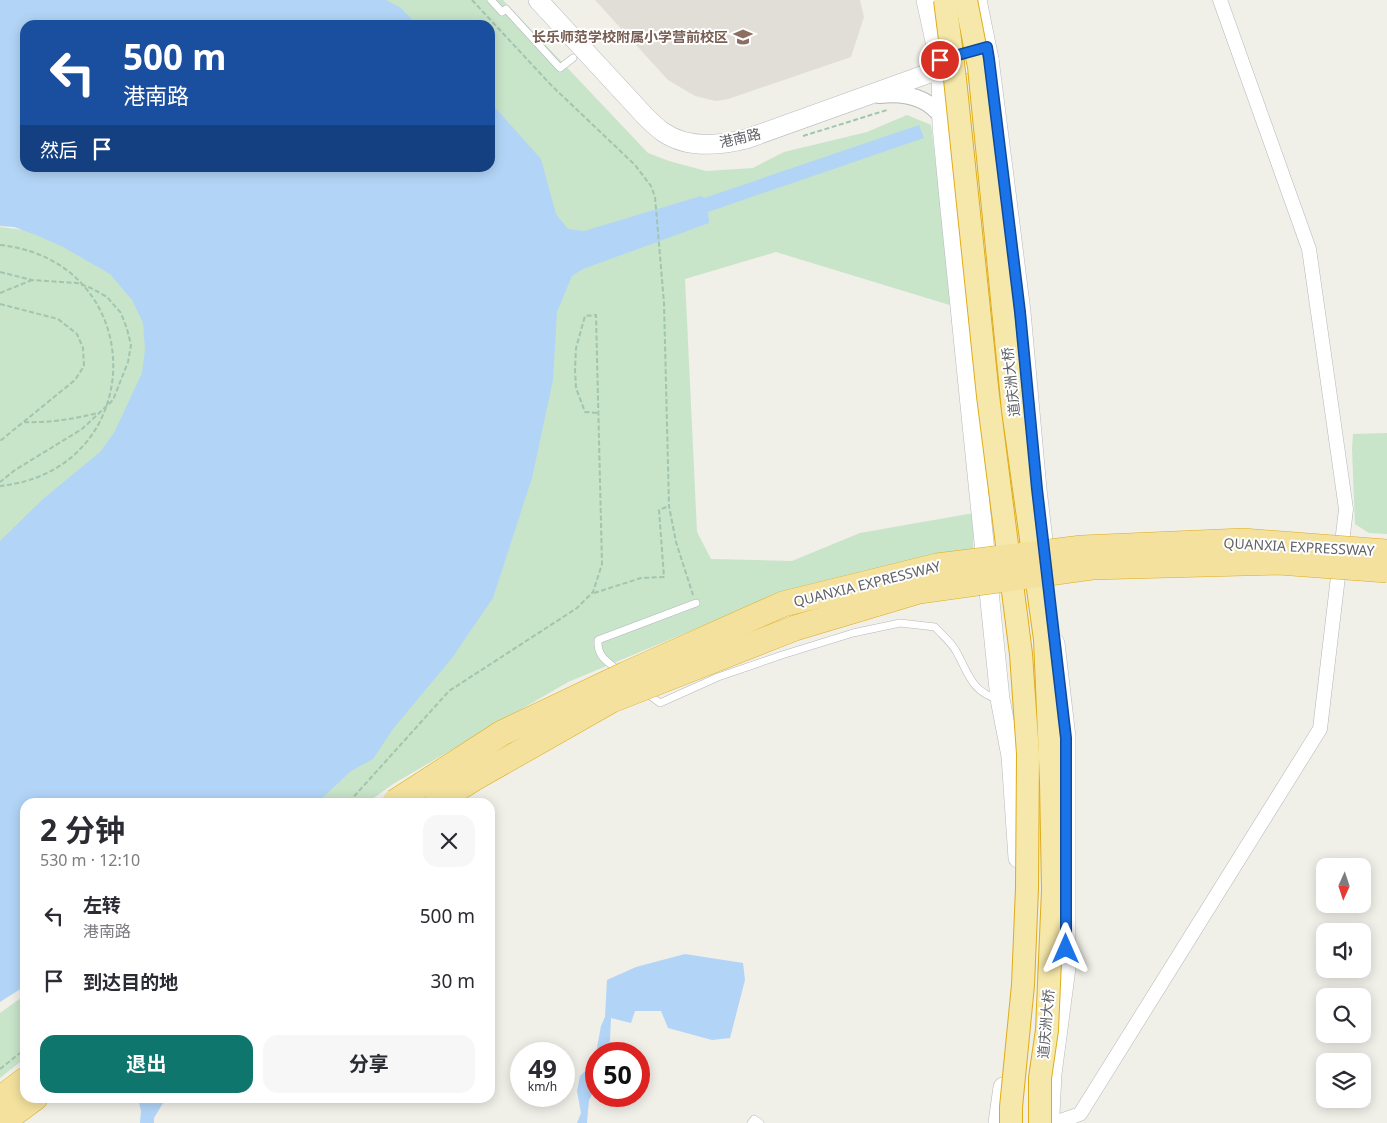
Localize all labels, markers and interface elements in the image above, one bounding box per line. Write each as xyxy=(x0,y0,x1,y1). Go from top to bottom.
school or university icon: 长乐师范学校附属小学营前校区 xyxy=(732,26,754,48)
place label: 长乐师范学校附属小学营前校区 xyxy=(532,27,728,46)
text: 500 m xyxy=(123,33,226,80)
pin xyxy=(919,39,961,81)
icon: left xyxy=(40,40,105,105)
icon: arrive xyxy=(926,46,954,74)
text: 港南路 xyxy=(123,80,189,110)
street label: 港南路 xyxy=(717,124,762,151)
icon: arrive xyxy=(88,135,116,163)
text: 然后 xyxy=(40,137,78,163)
street label: 道庆洲大桥 xyxy=(997,346,1024,418)
street label: QUANXIA EXPRESSWAY xyxy=(1223,533,1375,560)
street label: QUANXIA EXPRESSWAY xyxy=(791,556,942,611)
text: 2 分钟 xyxy=(40,809,125,850)
button: close xyxy=(423,815,475,867)
text: 530 m · 12:10 xyxy=(40,849,140,871)
north arrow xyxy=(1316,858,1371,912)
map controls xyxy=(1316,858,1371,1108)
text: 左转 xyxy=(83,892,121,918)
icon: left xyxy=(40,902,68,930)
text: 500 m xyxy=(420,903,475,929)
text: 港南路 xyxy=(83,920,131,942)
position arrow xyxy=(1039,922,1091,974)
button: sound xyxy=(1316,923,1371,978)
icon: arrive xyxy=(40,967,68,995)
text: 30 m xyxy=(431,968,475,994)
text: 到达目的地 xyxy=(83,969,178,995)
street label: 道庆洲大桥 xyxy=(1033,988,1058,1060)
button: search xyxy=(1316,988,1371,1043)
button: 退出 xyxy=(40,1035,253,1093)
button: 分享 xyxy=(263,1035,475,1093)
speed limit sign: 50 xyxy=(585,1042,650,1107)
text: 49 xyxy=(528,1051,557,1085)
button: layers xyxy=(1316,1053,1371,1108)
text: km/h xyxy=(528,1078,557,1095)

